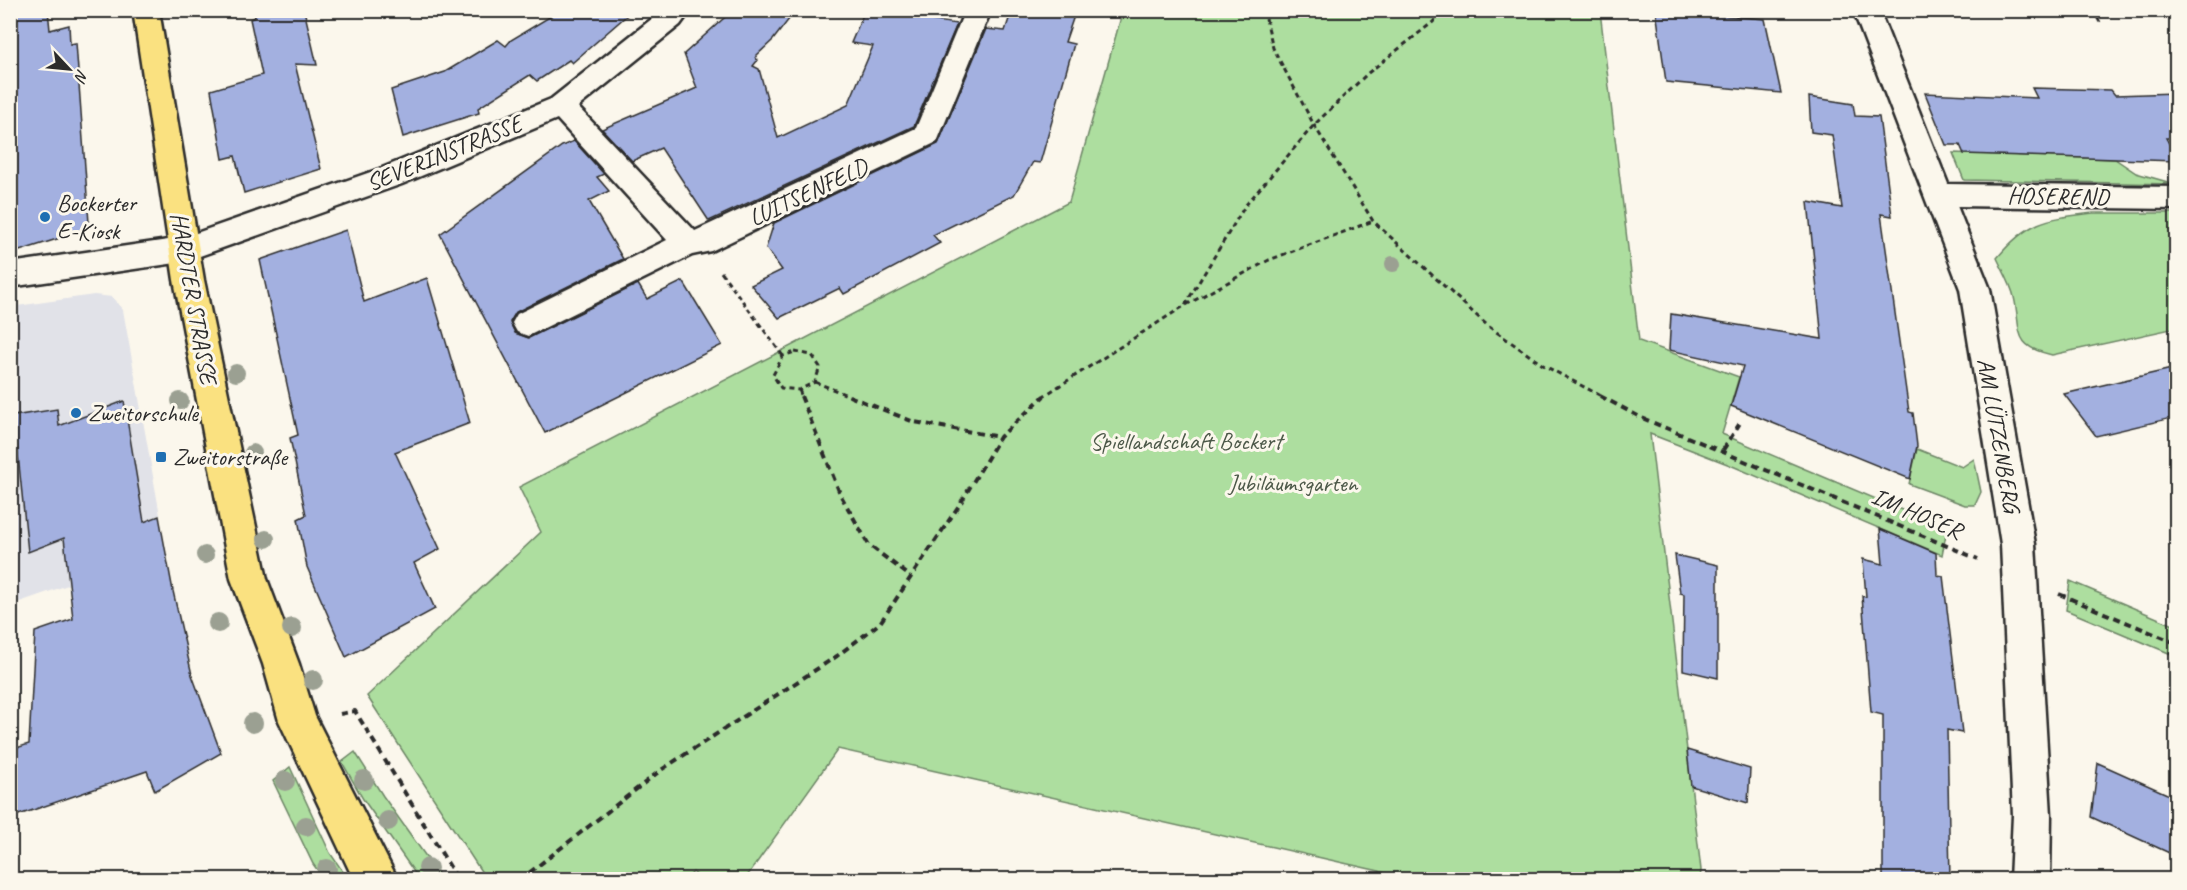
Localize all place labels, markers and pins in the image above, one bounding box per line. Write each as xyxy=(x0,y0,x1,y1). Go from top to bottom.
place label: Bockerter E-Kiosk xyxy=(57,188,138,246)
marker: Bockerter E-Kiosk xyxy=(38,210,52,224)
place label: Zweitorschule xyxy=(88,398,200,428)
marker: Zweitorschule xyxy=(69,406,83,420)
place label: Zweitorstraße xyxy=(173,442,289,472)
marker: Zweitorstraße xyxy=(154,450,168,464)

